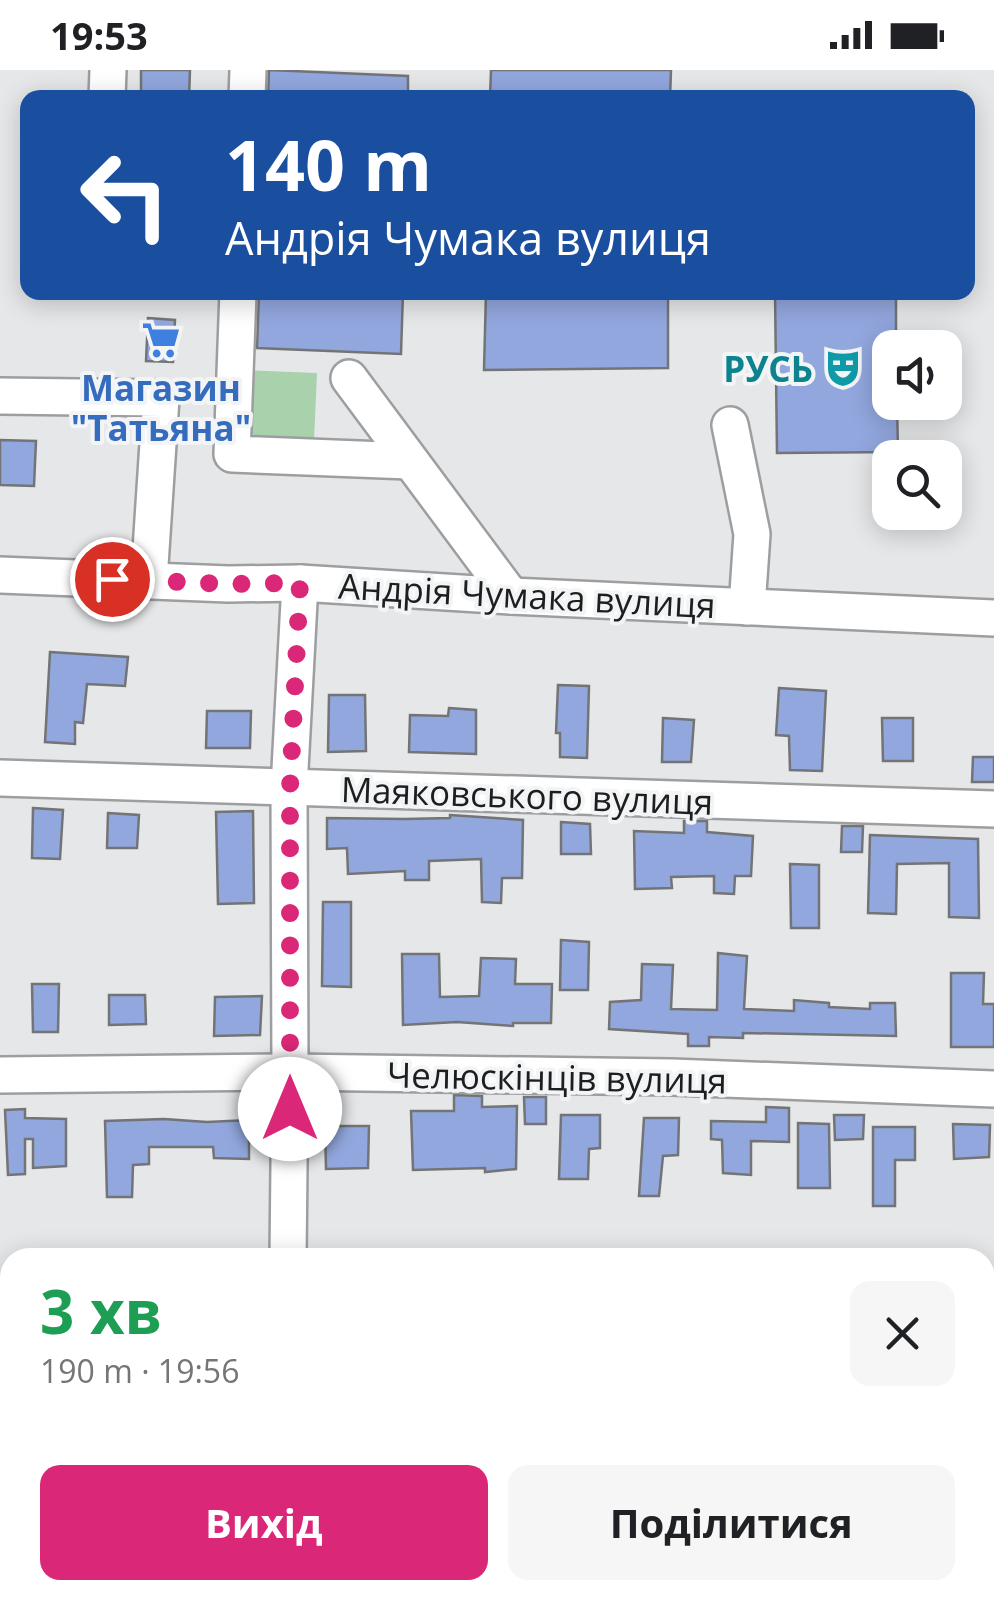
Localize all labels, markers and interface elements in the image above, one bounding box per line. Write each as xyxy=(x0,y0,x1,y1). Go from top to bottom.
text: 19:53 xyxy=(50,9,148,61)
text: 140 m xyxy=(225,116,432,212)
icon: left xyxy=(60,130,190,260)
text: Андрія Чумака вулиця xyxy=(225,207,711,268)
supermarket icon: Магазин "Татьяна" xyxy=(140,319,182,361)
map controls xyxy=(872,330,962,530)
button: sound xyxy=(872,330,962,420)
place label: РУСЬ xyxy=(723,345,813,392)
theatre icon: РУСЬ xyxy=(822,347,864,389)
place label: Магазин "Татьяна" xyxy=(71,364,251,451)
button: search xyxy=(872,440,962,530)
pin xyxy=(70,537,155,622)
icon: arrive xyxy=(85,552,140,607)
street label: Андрія Чумака вулиця xyxy=(337,562,717,628)
street label: Маяковського вулиця xyxy=(340,765,714,825)
street label: Челюскінців вулиця xyxy=(387,1051,727,1103)
position arrow xyxy=(238,1057,342,1161)
text: 3 хв xyxy=(40,1270,162,1352)
button: close xyxy=(850,1281,955,1386)
text: 190 m · 19:56 xyxy=(40,1349,239,1392)
button: Вихід xyxy=(40,1465,488,1580)
button: Поділитися xyxy=(508,1465,955,1580)

